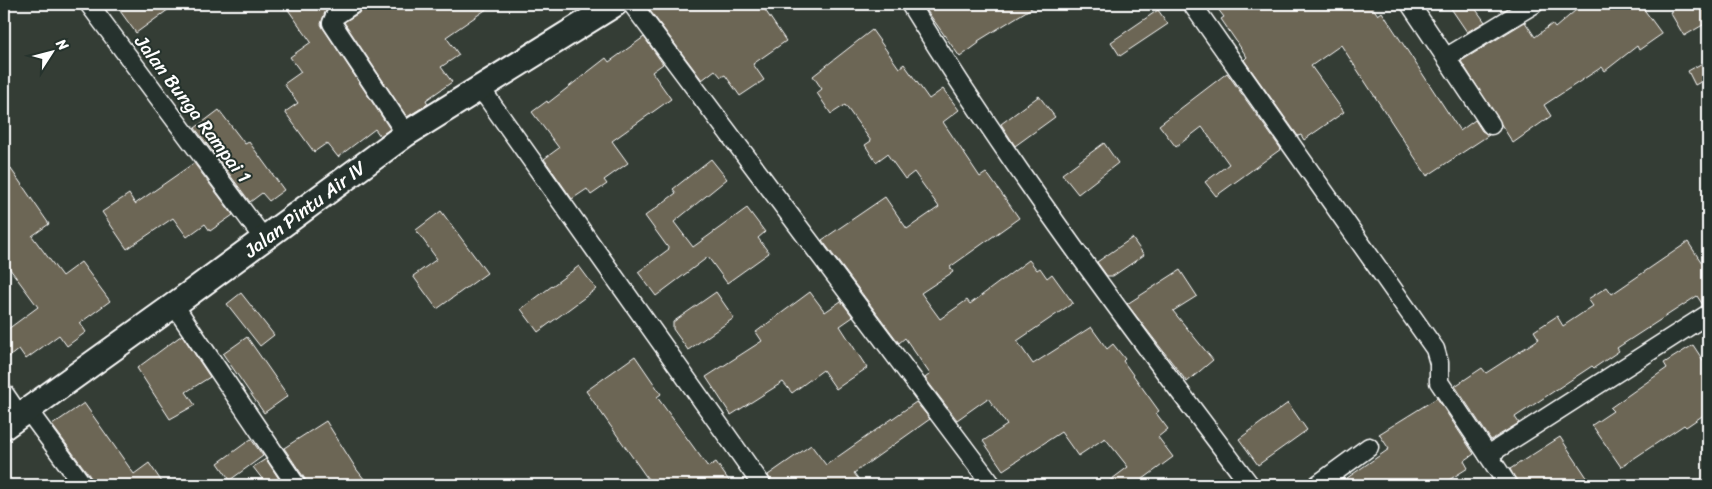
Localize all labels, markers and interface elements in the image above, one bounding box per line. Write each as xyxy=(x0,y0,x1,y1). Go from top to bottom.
street label: Jalan Bunga Rampai 1 xyxy=(125,27,260,190)
north arrow xyxy=(28,28,78,78)
text: N xyxy=(49,33,75,56)
street label: Jalan Pintu Air IV xyxy=(236,151,374,267)

